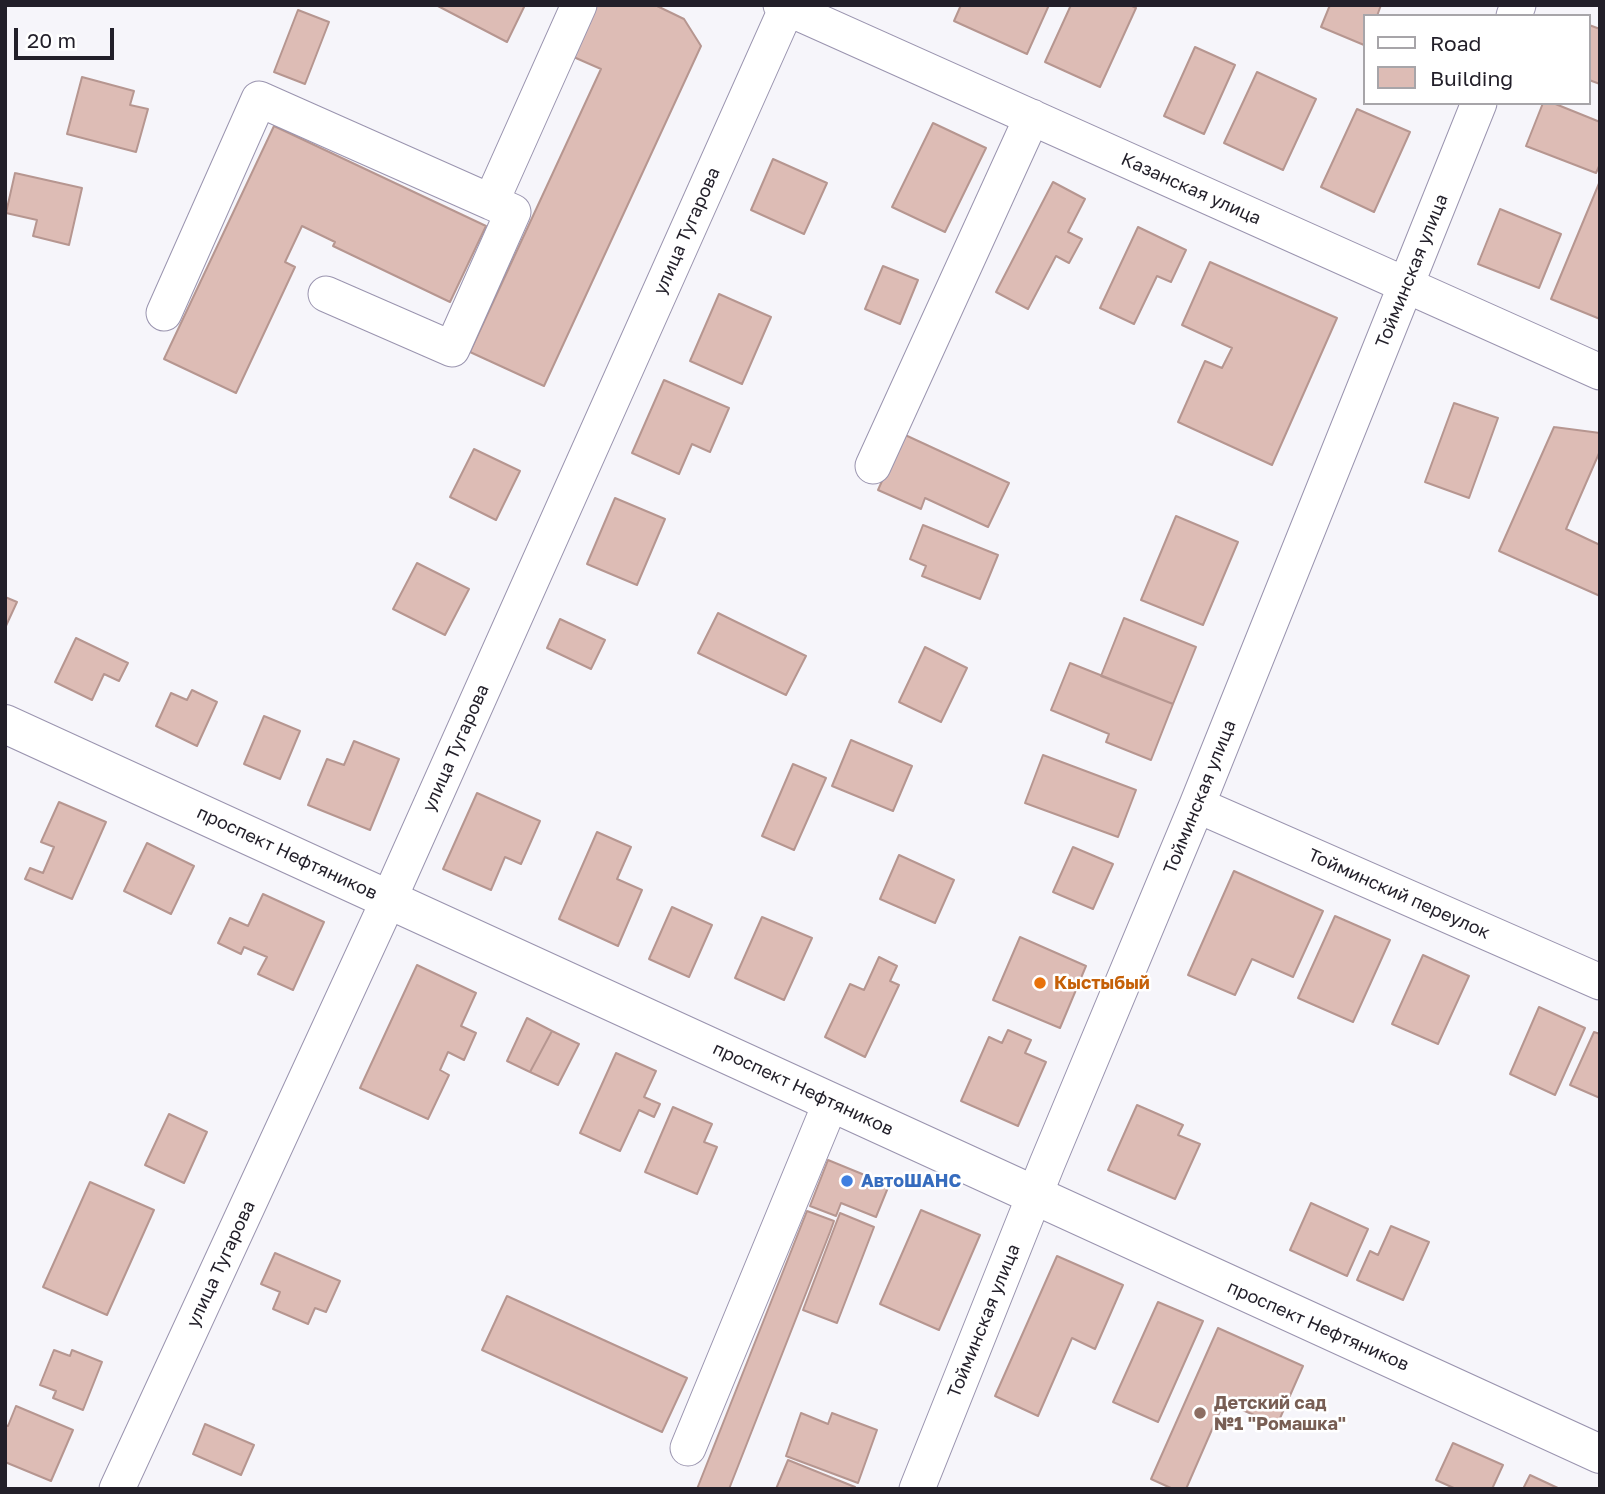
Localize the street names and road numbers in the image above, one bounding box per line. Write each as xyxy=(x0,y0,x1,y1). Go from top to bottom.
street label: Казанская улица xyxy=(1118,148,1264,230)
street label: улица Тугарова xyxy=(649,164,725,298)
street label: Тойминская улица xyxy=(1371,191,1453,351)
street label: улица Тугарова xyxy=(418,681,494,815)
street label: Тойминская улица xyxy=(1159,717,1241,877)
street label: проспект Нефтяников xyxy=(193,802,381,904)
street label: Тойминский переулок xyxy=(1305,844,1493,944)
street label: проспект Нефтяников xyxy=(709,1038,897,1140)
street label: улица Тугарова xyxy=(182,1197,260,1331)
street label: Тойминская улица xyxy=(943,1241,1025,1401)
street label: проспект Нефтяников xyxy=(1224,1276,1412,1376)

